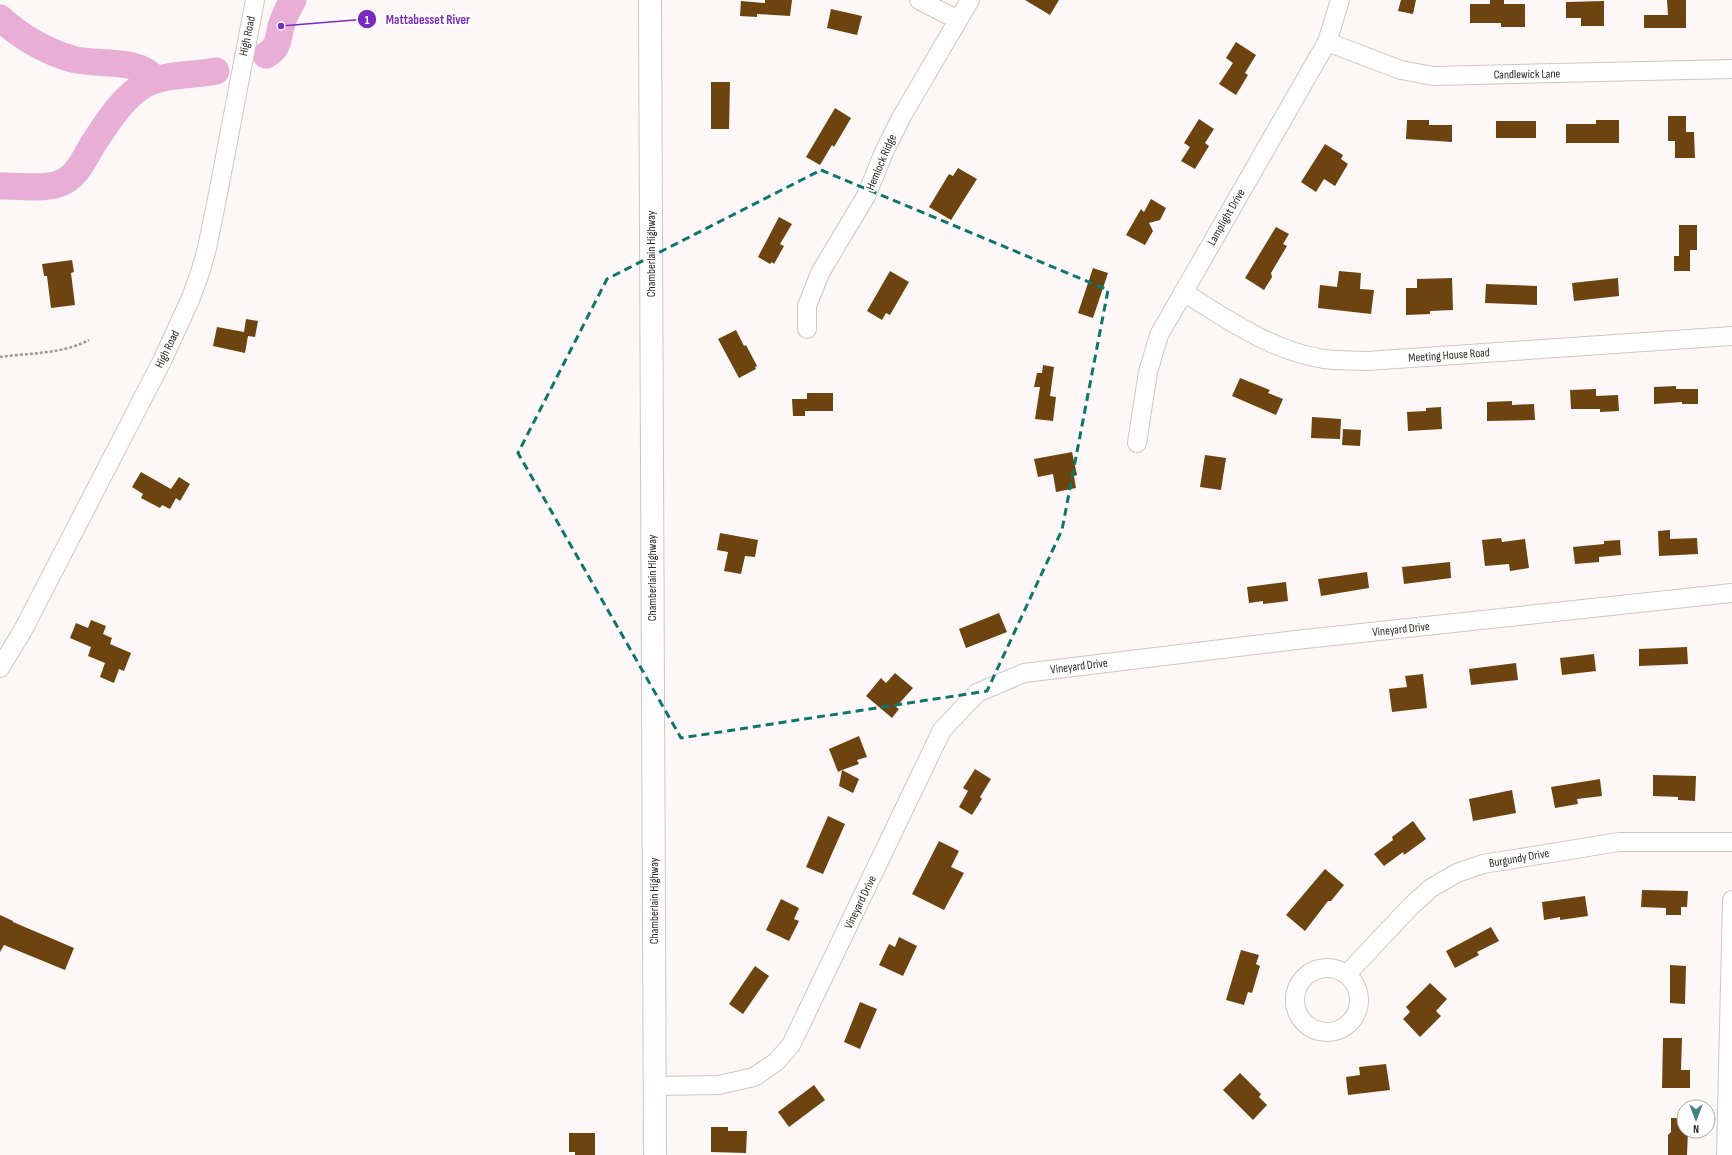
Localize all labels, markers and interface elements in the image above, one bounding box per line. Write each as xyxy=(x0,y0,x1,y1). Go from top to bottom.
callout: Mattabesset River xyxy=(357,7,478,32)
text: Mattabesset River xyxy=(386,12,470,28)
text: 1 xyxy=(365,13,370,28)
street label: High Road xyxy=(236,15,259,57)
street label: Candlewick Lane xyxy=(1494,66,1561,83)
street label: Hemlock Ridge xyxy=(863,132,900,193)
street label: Lamplight Drive xyxy=(1204,186,1249,248)
street label: Chamberlain Highway xyxy=(644,210,659,297)
street label: High Road xyxy=(152,328,183,371)
street label: Meeting House Road xyxy=(1408,345,1490,366)
street label: Chamberlain Highway xyxy=(645,534,660,621)
street label: Vineyard Drive xyxy=(1372,619,1431,640)
street label: Vineyard Drive xyxy=(1050,656,1109,677)
street label: Burgundy Drive xyxy=(1488,846,1551,871)
street label: Chamberlain Highway xyxy=(647,857,662,944)
street label: Vineyard Drive xyxy=(841,873,880,931)
north arrow xyxy=(1676,1099,1716,1139)
text: N xyxy=(1693,1122,1699,1135)

